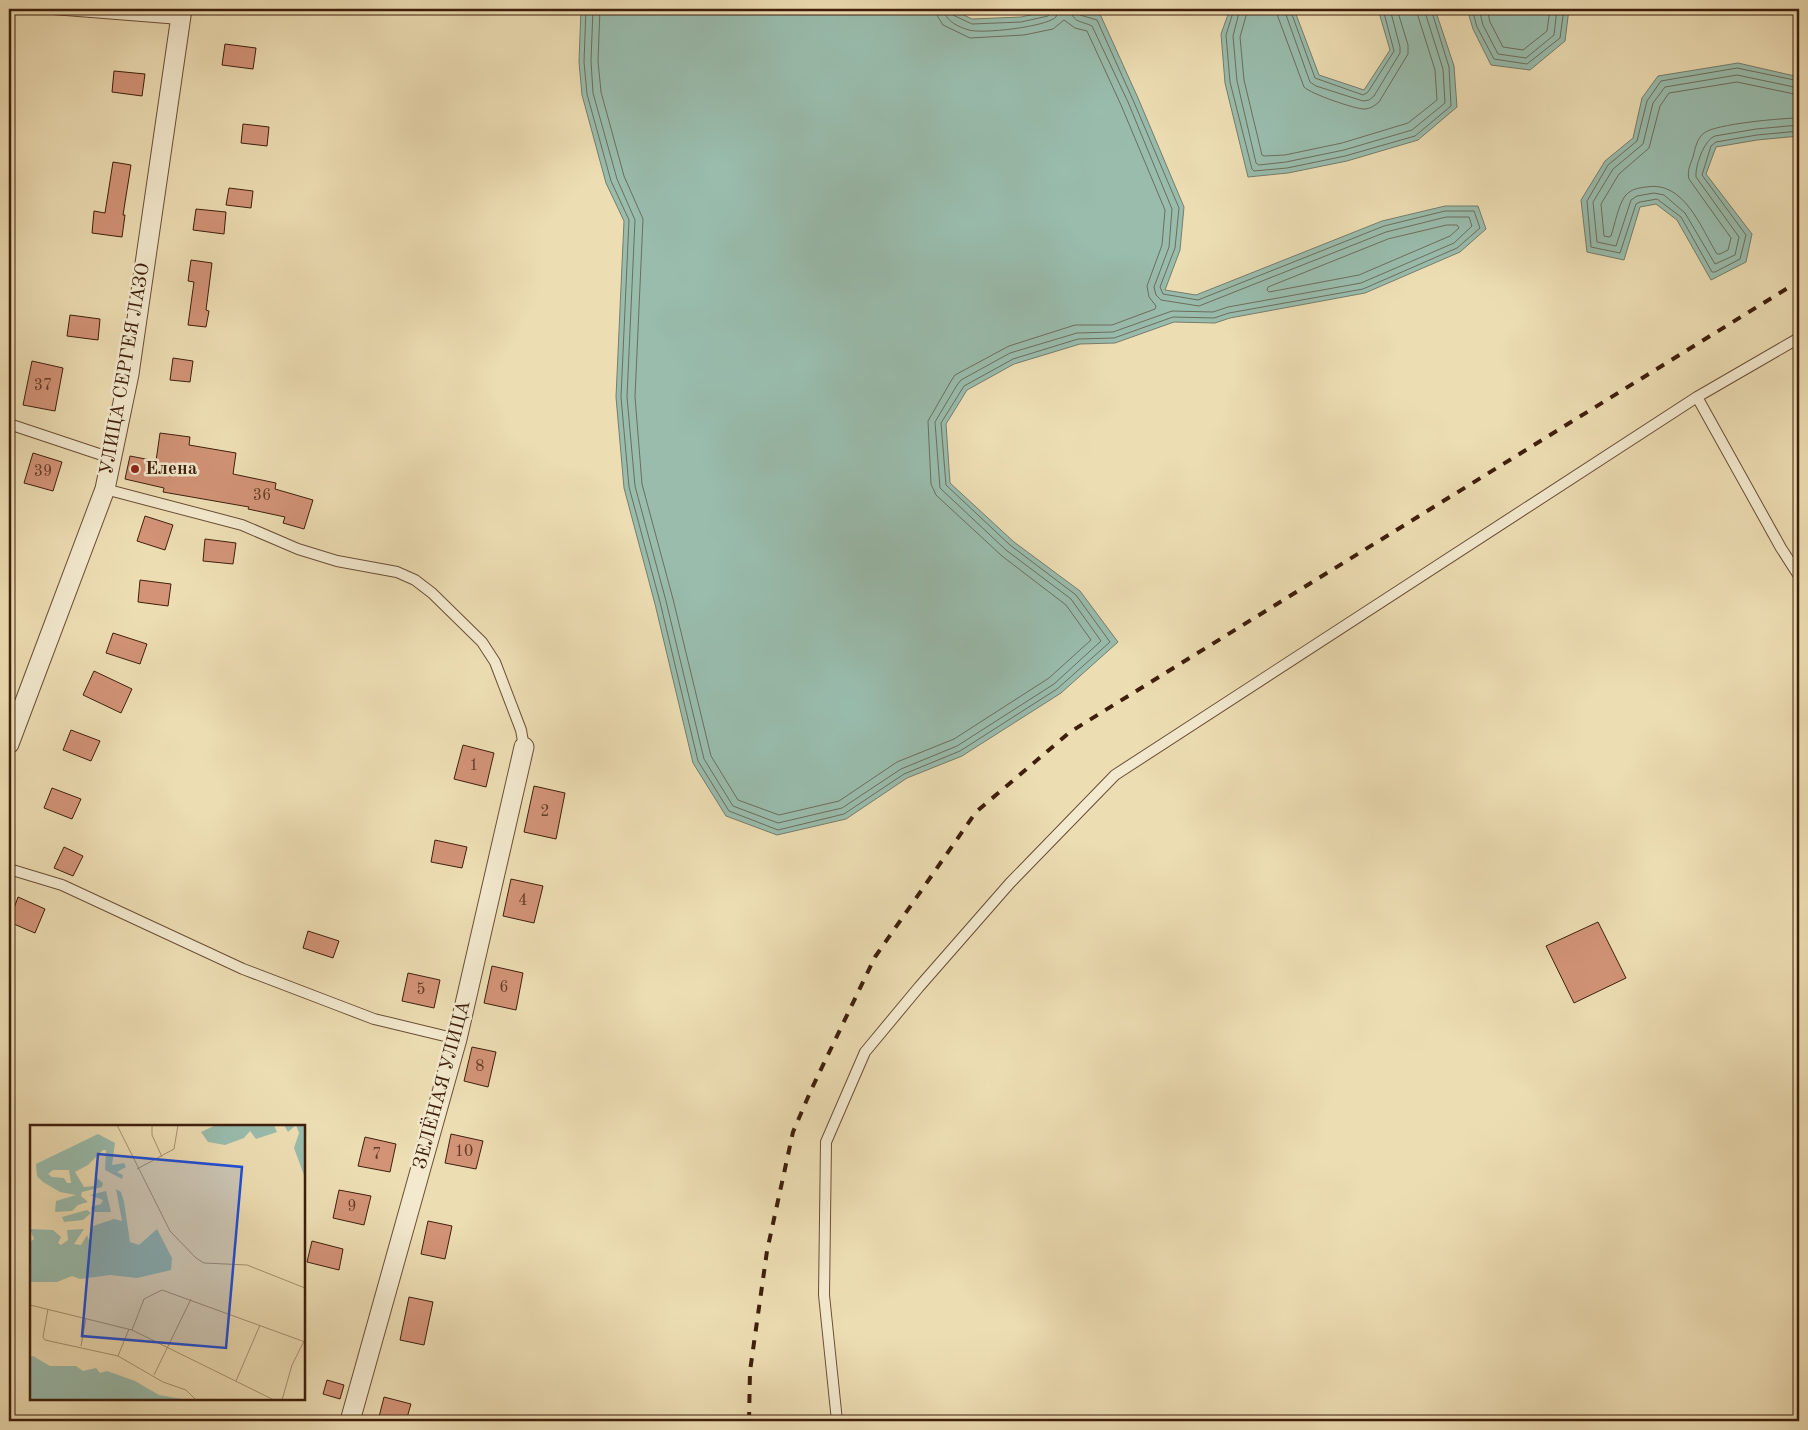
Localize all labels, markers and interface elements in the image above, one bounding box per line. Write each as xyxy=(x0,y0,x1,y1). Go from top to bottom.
street label: УЛИЦА СЕРГЕЯ ЛАЗО xyxy=(98,261,154,477)
house number: 37 xyxy=(34,378,52,394)
place label: Елена xyxy=(145,460,198,479)
marker: Елена xyxy=(129,463,141,475)
house number: 39 xyxy=(34,464,52,480)
house number: 36 xyxy=(253,488,271,504)
house number: 1 xyxy=(469,758,479,774)
house number: 2 xyxy=(540,804,550,820)
house number: 4 xyxy=(518,893,528,909)
house number: 6 xyxy=(499,980,509,996)
house number: 5 xyxy=(416,982,426,998)
street label: ЗЕЛЁНАЯ УЛИЦА xyxy=(408,997,475,1172)
house number: 8 xyxy=(475,1059,485,1075)
inset map xyxy=(30,1125,305,1400)
house number: 10 xyxy=(455,1144,473,1160)
house number: 7 xyxy=(372,1147,382,1163)
house number: 9 xyxy=(347,1199,357,1215)

